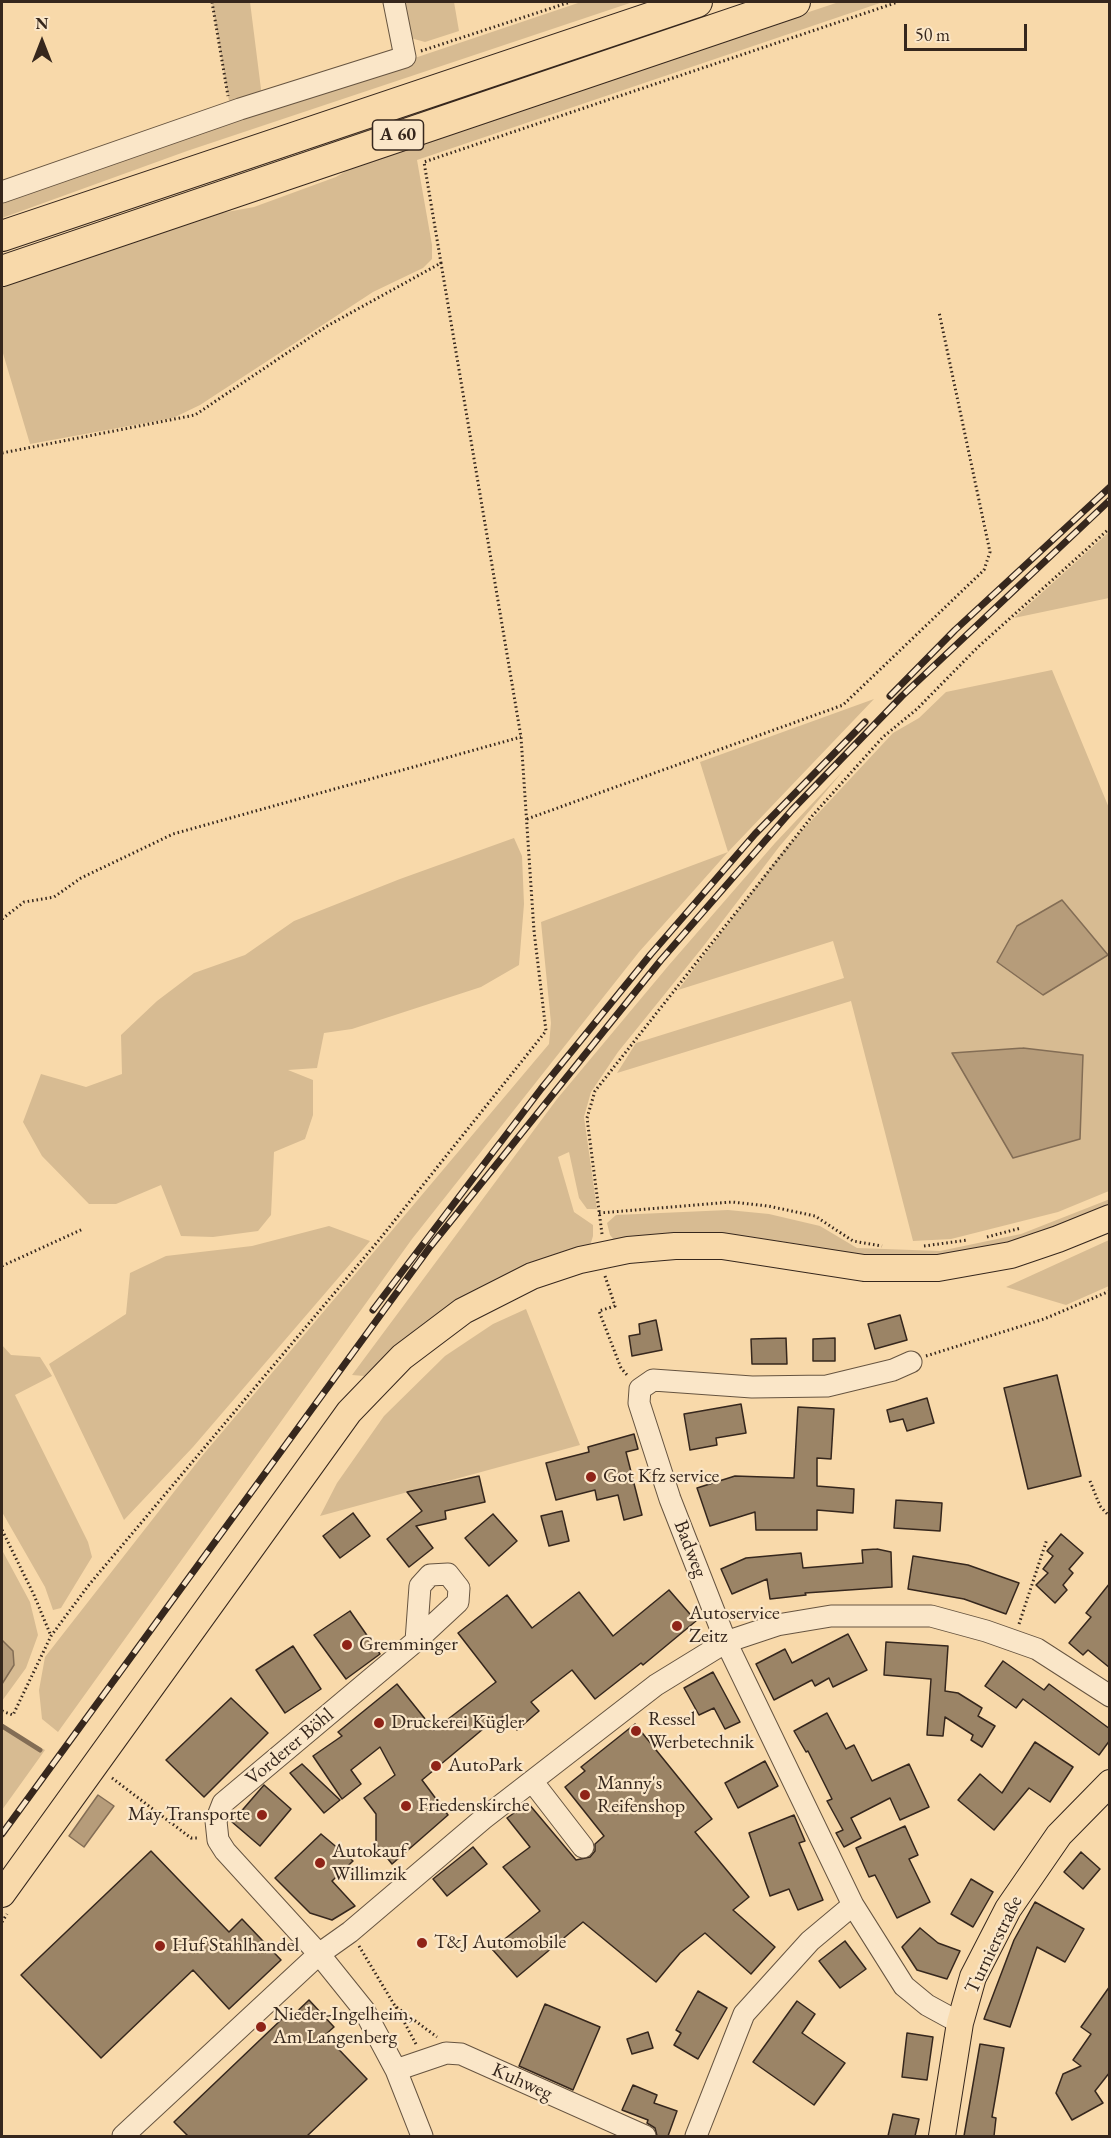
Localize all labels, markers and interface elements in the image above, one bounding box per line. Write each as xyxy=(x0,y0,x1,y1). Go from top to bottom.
north arrow xyxy=(12,12,72,72)
scale bar xyxy=(907,12,1030,50)
text: N xyxy=(36,13,48,34)
text: 50 m xyxy=(915,23,950,46)
road number: A 60 xyxy=(372,120,424,150)
place label: Got Kfz service xyxy=(603,1465,719,1489)
marker: Got Kfz service xyxy=(584,1470,598,1484)
street label: Badweg xyxy=(668,1517,712,1581)
place label: Autoservice Zeitz xyxy=(689,1602,780,1649)
marker: Autoservice Zeitz xyxy=(670,1619,684,1633)
place label: Gremminger xyxy=(359,1633,458,1657)
marker: Gremminger xyxy=(340,1638,354,1652)
street label: Vorderer Böhl xyxy=(241,1703,339,1791)
place label: Ressel Werbetechnik xyxy=(648,1708,754,1755)
place label: Druckerei Kügler xyxy=(391,1711,524,1735)
marker: Druckerei Kügler xyxy=(372,1716,386,1730)
marker: Ressel Werbetechnik xyxy=(629,1724,643,1738)
place label: AutoPark xyxy=(448,1754,523,1778)
marker: AutoPark xyxy=(429,1759,443,1773)
place label: Manny's Reifenshop xyxy=(597,1772,685,1819)
marker: Manny's Reifenshop xyxy=(578,1788,592,1802)
place label: Friedenskirche xyxy=(418,1794,530,1818)
marker: Friedenskirche xyxy=(399,1799,413,1813)
place label: May Transporte xyxy=(128,1803,250,1827)
marker: May Transporte xyxy=(255,1808,269,1822)
place label: Autokauf Willimzik xyxy=(332,1840,407,1887)
marker: Autokauf Willimzik xyxy=(313,1856,327,1870)
street label: Turnierstraße xyxy=(960,1892,1028,1998)
place label: T&J Automobile xyxy=(434,1931,566,1955)
place label: Huf Stahlhandel xyxy=(172,1934,299,1958)
marker: T&J Automobile xyxy=(415,1936,429,1950)
marker: Huf Stahlhandel xyxy=(153,1939,167,1953)
place label: Nieder-Ingelheim, Am Langenberg xyxy=(273,2003,413,2050)
marker: Nieder-Ingelheim, Am Langenberg xyxy=(254,2020,268,2034)
street label: Kuhweg xyxy=(488,2058,556,2106)

